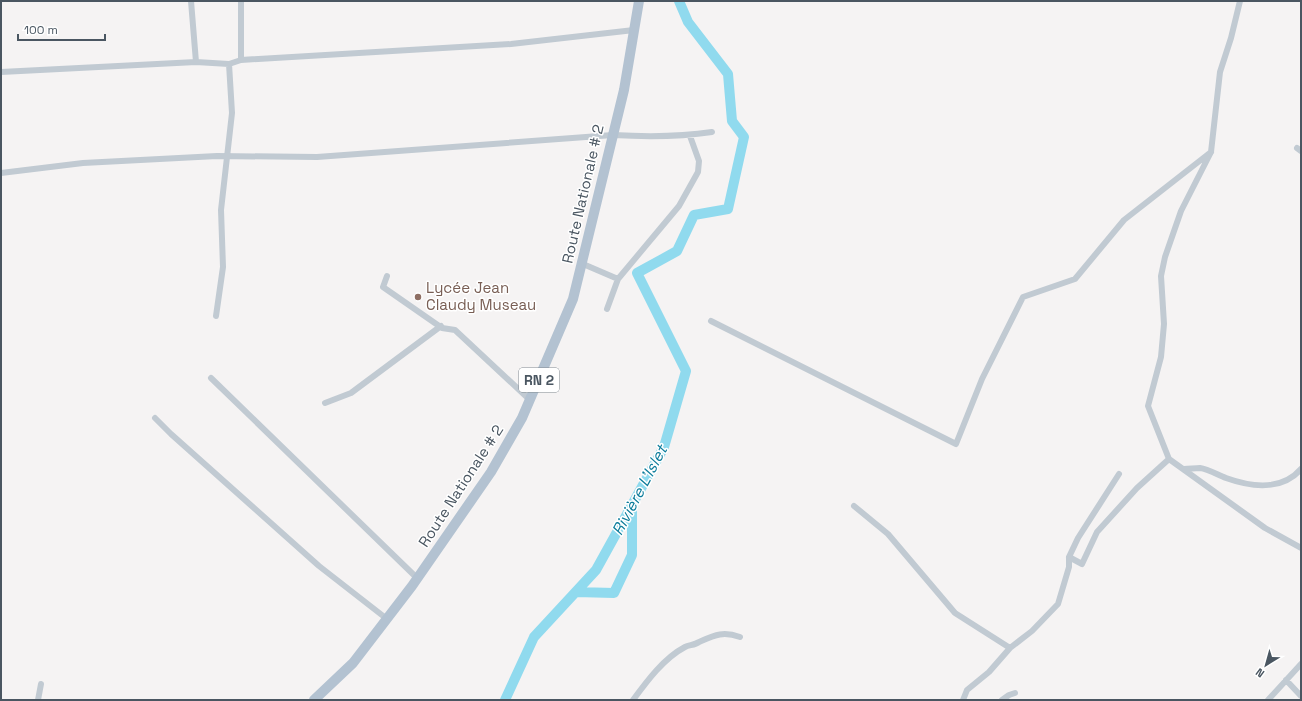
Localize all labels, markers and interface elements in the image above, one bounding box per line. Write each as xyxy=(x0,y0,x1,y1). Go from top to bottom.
scale bar xyxy=(18,16,105,42)
text: 100 m xyxy=(24,22,58,38)
street label: Route Nationale # 2 xyxy=(557,123,608,265)
place label: Lycée Jean Claudy Museau xyxy=(426,278,536,314)
marker: Lycée Jean Claudy Museau xyxy=(413,292,423,302)
road number: RN 2 xyxy=(519,368,559,392)
street label: Route Nationale # 2 xyxy=(414,421,507,550)
water label: Rivière L'Islet xyxy=(607,440,673,539)
north arrow xyxy=(1246,645,1286,685)
text: N xyxy=(1253,665,1267,681)

